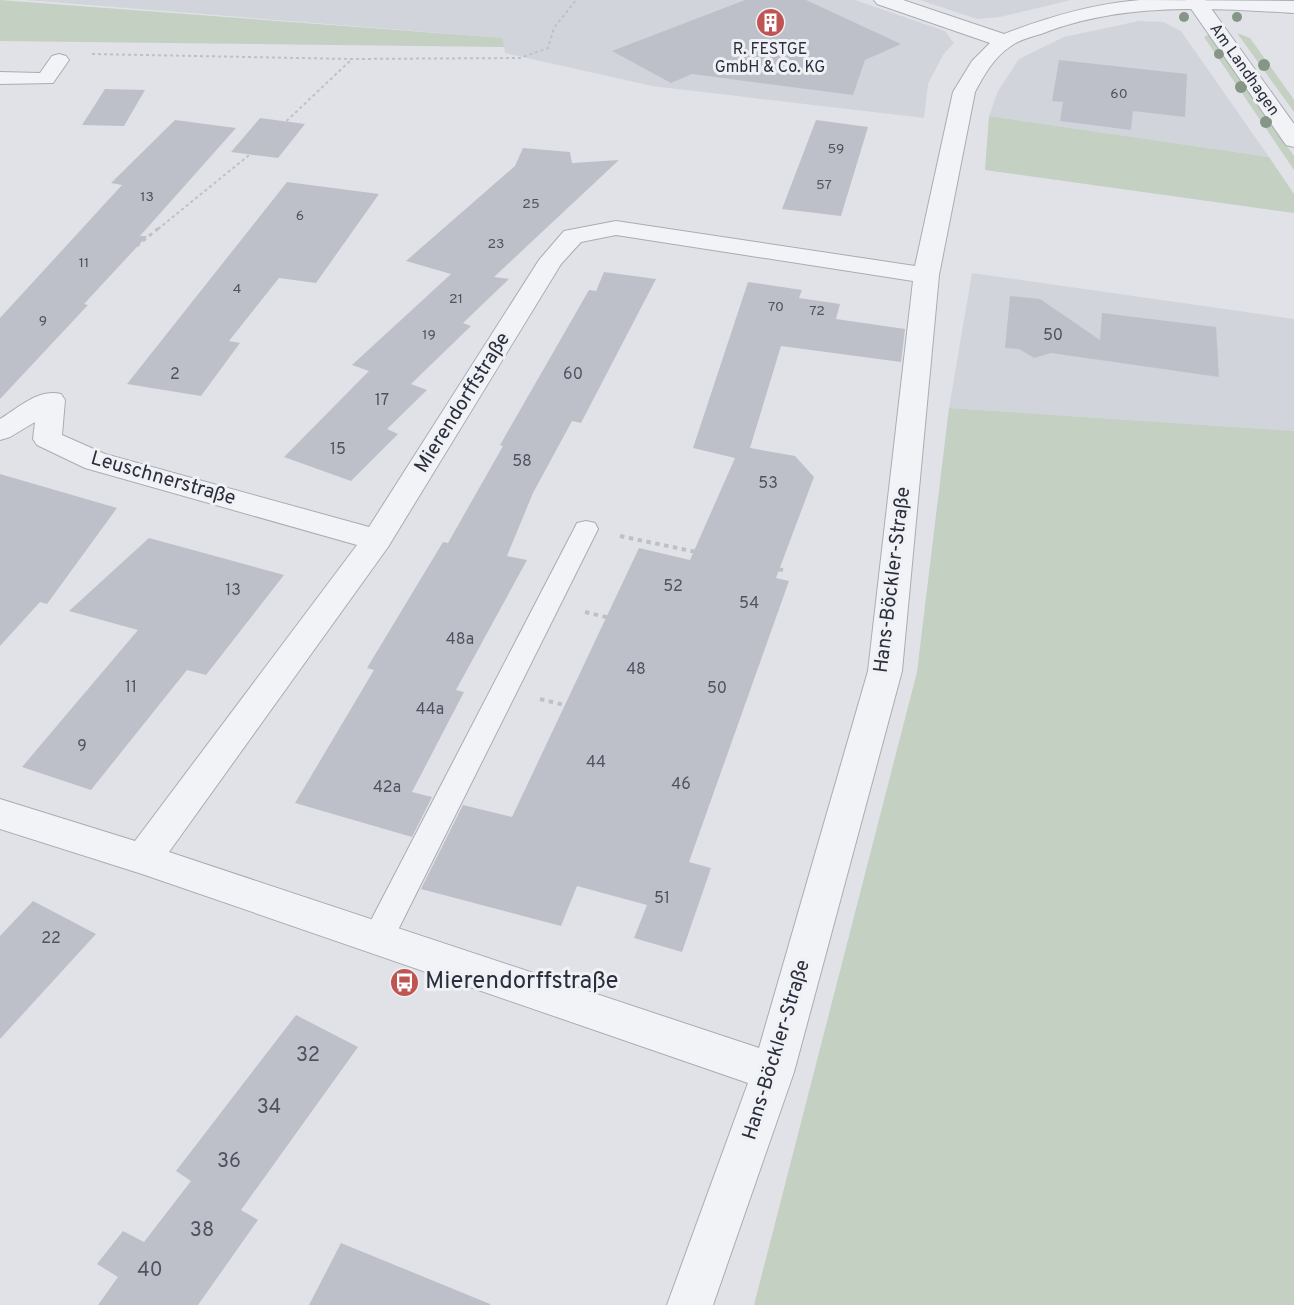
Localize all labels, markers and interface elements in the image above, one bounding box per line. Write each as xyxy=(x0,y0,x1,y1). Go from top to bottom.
building icon: R. FESTGE GmbH & Co. KG xyxy=(754,6,786,38)
street label: Am Landhagen xyxy=(1205,20,1283,120)
place label: R. FESTGE GmbH & Co. KG xyxy=(715,40,825,78)
house number: 60 xyxy=(1110,86,1128,103)
house number: 59 xyxy=(828,141,844,158)
house number: 57 xyxy=(816,177,832,194)
house number: 13 xyxy=(140,189,154,206)
house number: 25 xyxy=(522,196,540,213)
house number: 6 xyxy=(296,208,304,225)
house number: 23 xyxy=(488,236,505,253)
house number: 11 xyxy=(79,255,89,272)
house number: 4 xyxy=(233,281,241,298)
house number: 21 xyxy=(449,291,463,308)
house number: 70 xyxy=(768,299,784,316)
house number: 72 xyxy=(809,303,825,320)
house number: 9 xyxy=(39,313,47,330)
house number: 50 xyxy=(1043,326,1063,346)
house number: 19 xyxy=(422,327,436,344)
street label: Mierendorffstraße xyxy=(409,328,517,478)
house number: 2 xyxy=(170,365,180,385)
house number: 60 xyxy=(563,365,583,385)
house number: 17 xyxy=(375,391,389,411)
house number: 15 xyxy=(330,440,346,460)
street label: Leuschnerstraße xyxy=(87,446,239,512)
house number: 58 xyxy=(512,452,532,472)
house number: 53 xyxy=(758,474,778,494)
street label: Hans-Böckler-Straße xyxy=(869,485,917,675)
house number: 52 xyxy=(663,577,683,597)
house number: 13 xyxy=(225,581,241,601)
house number: 54 xyxy=(739,594,759,614)
house number: 48a xyxy=(446,630,474,650)
house number: 48 xyxy=(626,660,646,680)
house number: 11 xyxy=(125,678,137,698)
house number: 50 xyxy=(707,679,727,699)
house number: 44a xyxy=(416,700,444,720)
house number: 9 xyxy=(77,737,87,757)
house number: 44 xyxy=(586,753,606,773)
house number: 46 xyxy=(671,775,691,795)
house number: 42a xyxy=(373,778,401,798)
house number: 51 xyxy=(654,889,670,909)
house number: 22 xyxy=(41,929,61,949)
street label: Hans-Böckler-Straße xyxy=(737,957,817,1143)
bus stop icon: Mierendorffstraße xyxy=(388,966,420,998)
place label: Mierendorffstraße xyxy=(425,967,618,997)
house number: 32 xyxy=(296,1043,320,1069)
house number: 34 xyxy=(257,1095,281,1121)
house number: 36 xyxy=(217,1149,241,1175)
house number: 38 xyxy=(190,1218,214,1244)
house number: 40 xyxy=(137,1258,163,1284)

